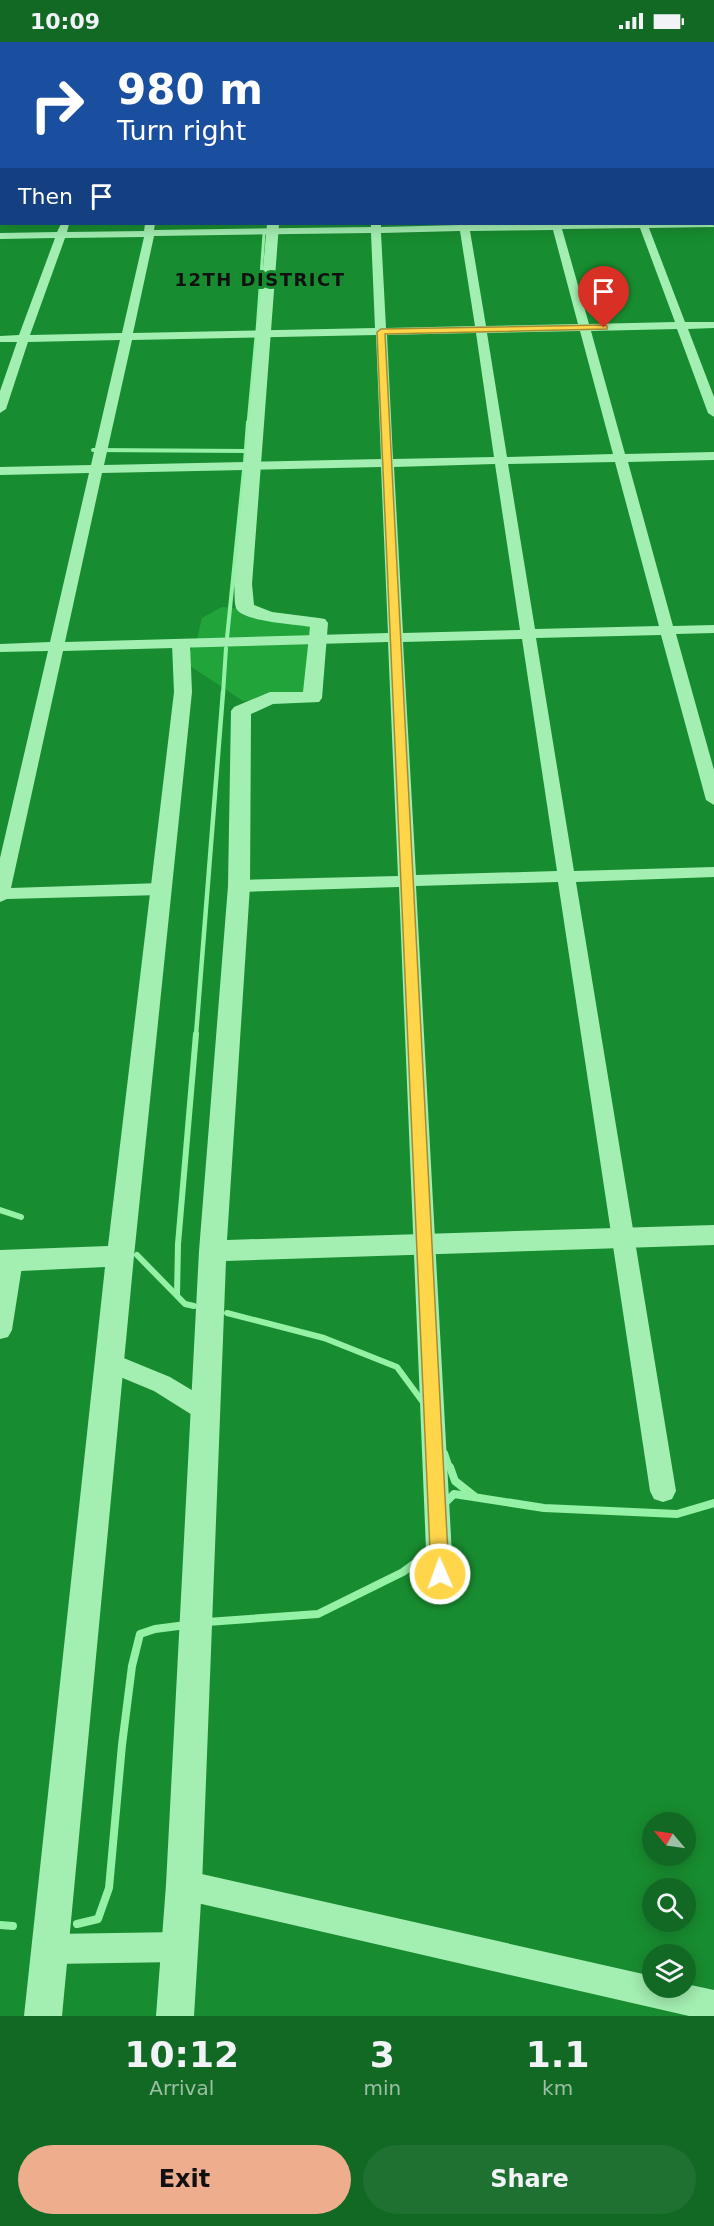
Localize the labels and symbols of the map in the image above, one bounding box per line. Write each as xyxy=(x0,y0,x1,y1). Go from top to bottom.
pin xyxy=(578,266,629,328)
district label: 12TH DISTRICT xyxy=(174,269,346,290)
position arrow xyxy=(408,1542,472,1606)
north arrow xyxy=(642,1812,696,1866)

